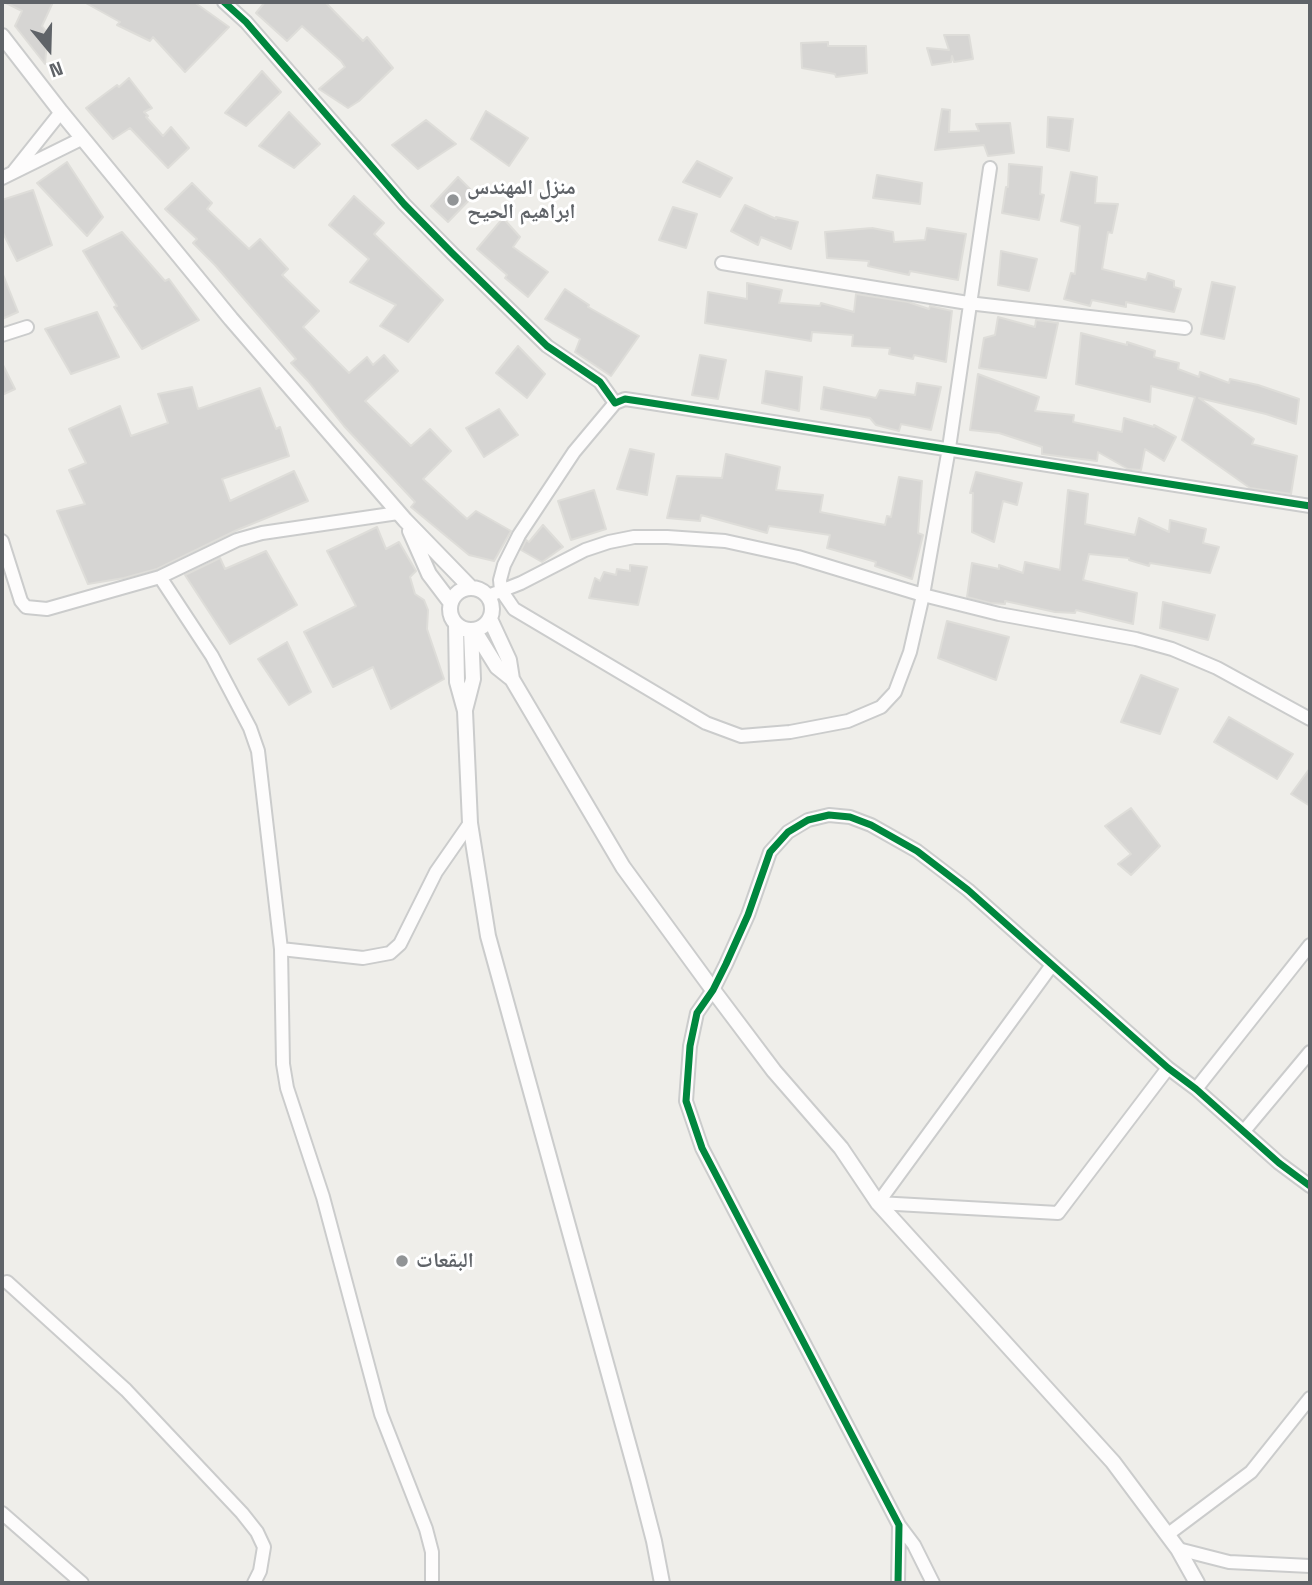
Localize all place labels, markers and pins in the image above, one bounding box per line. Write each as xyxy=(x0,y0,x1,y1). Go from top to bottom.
place label: منزل المهندس ابراهيم الحيح xyxy=(467,175,576,225)
marker: منزل المهندس ابراهيم الحيح xyxy=(445,192,461,208)
place label: البقعات xyxy=(416,1248,474,1274)
marker: البقعات xyxy=(394,1253,410,1269)

